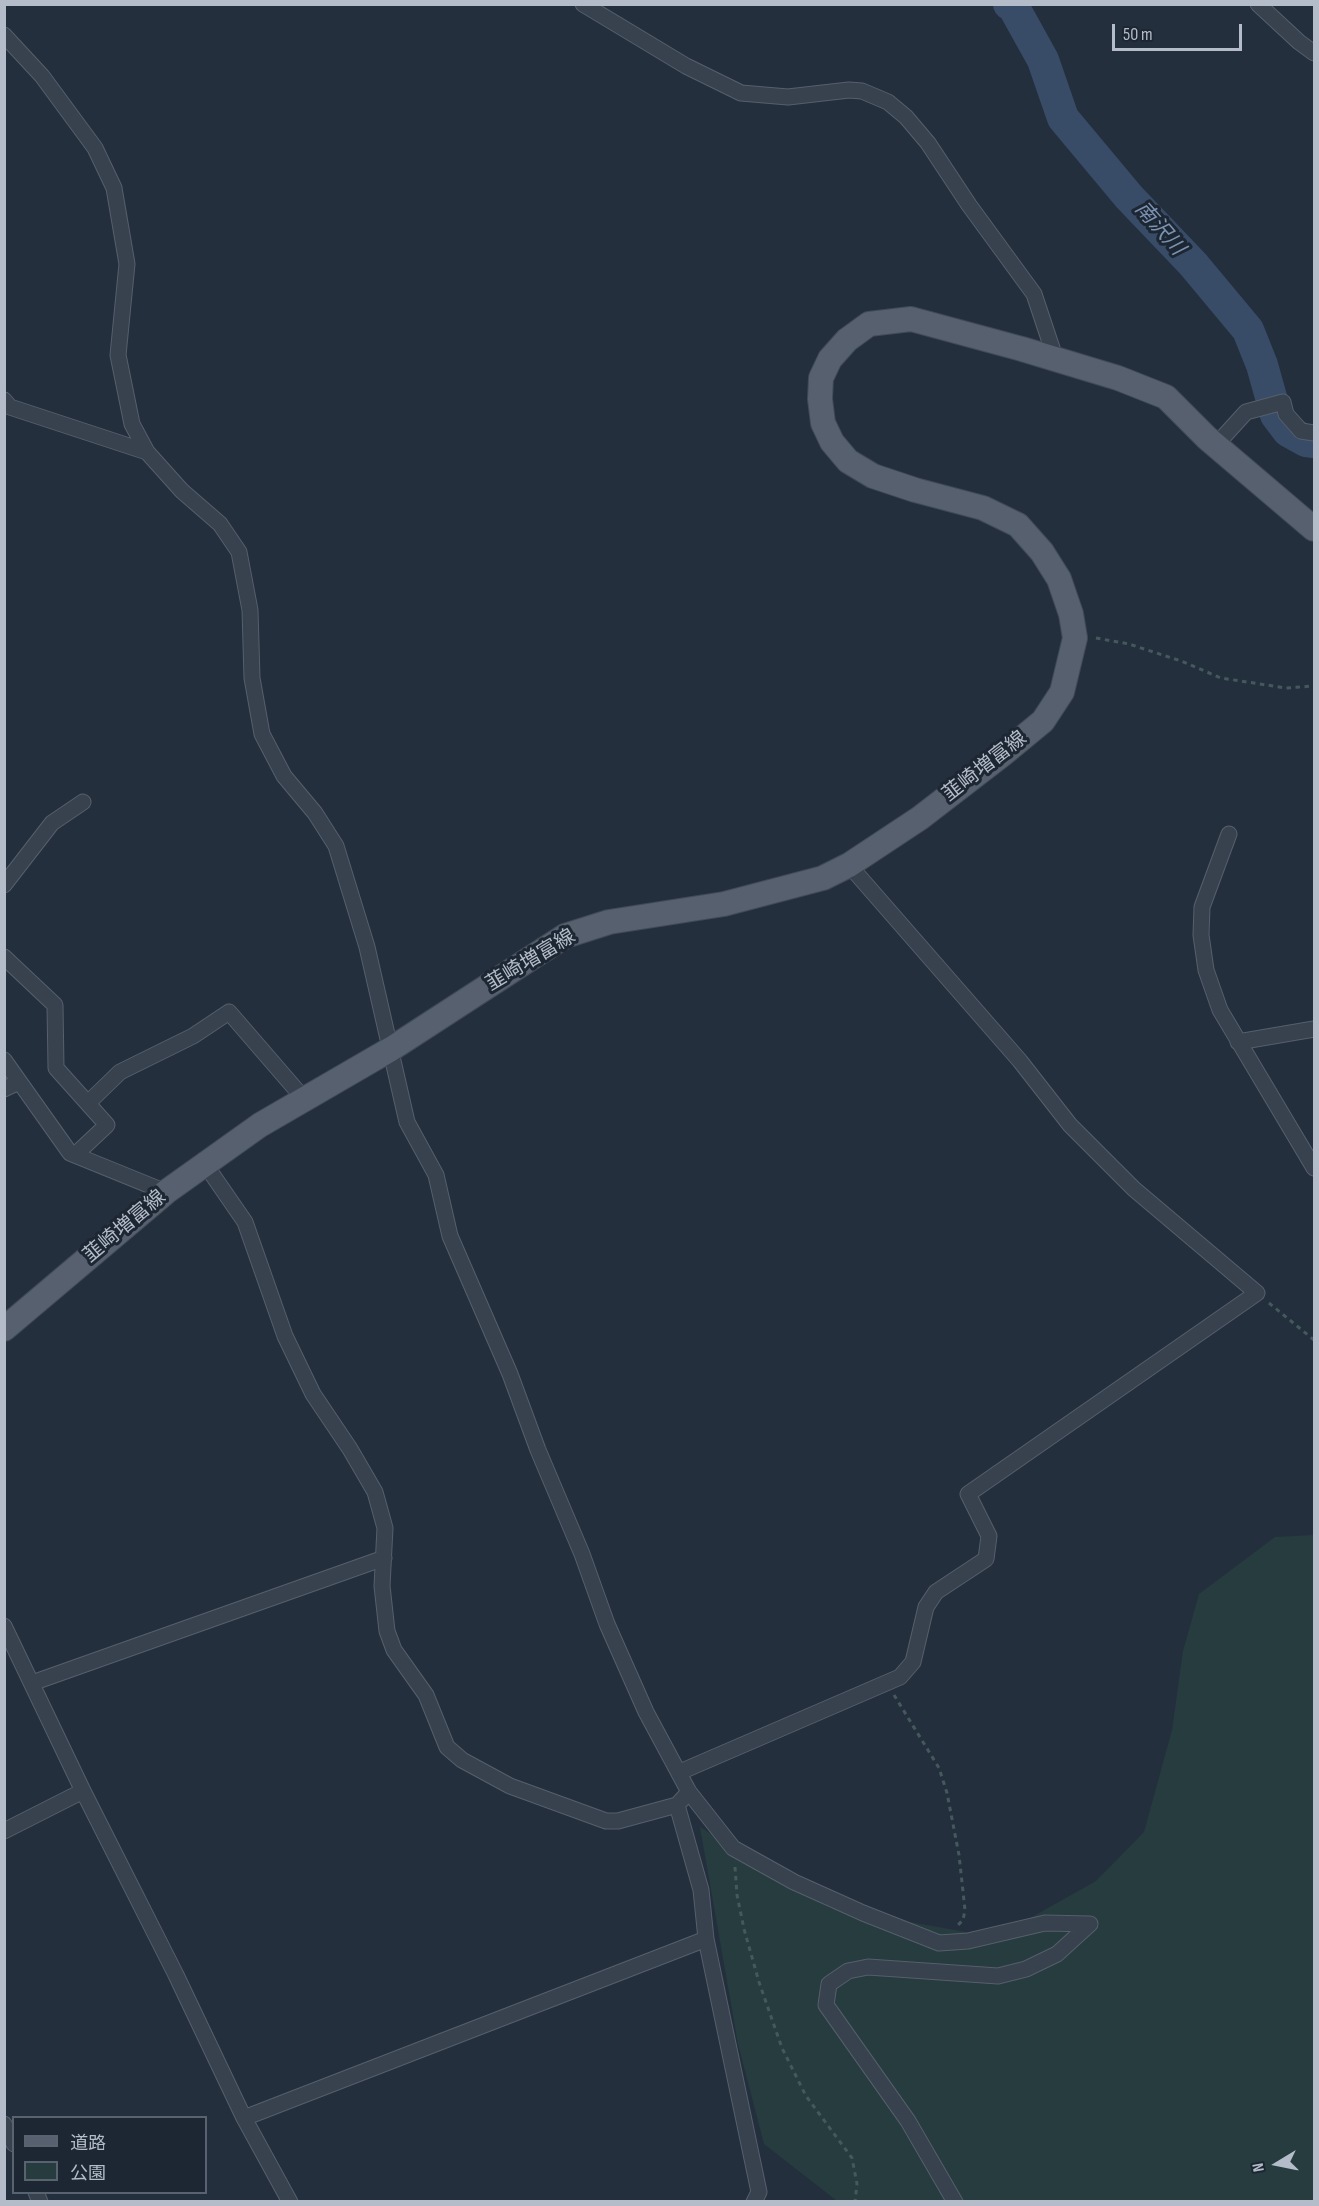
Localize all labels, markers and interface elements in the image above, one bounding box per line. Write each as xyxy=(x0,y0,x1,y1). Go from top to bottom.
scale bar xyxy=(1115,12,1246,50)
text: 50 m xyxy=(1123,24,1153,45)
water label: 南沢川 xyxy=(1129,197,1189,261)
street label: 韮崎増富線 xyxy=(938,727,1032,807)
street label: 韮崎増富線 xyxy=(482,925,580,997)
street label: 韮崎増富線 xyxy=(79,1186,171,1268)
legend xyxy=(12,2116,207,2194)
text: 道路 xyxy=(70,2133,106,2154)
north arrow xyxy=(1247,2134,1307,2194)
text: N xyxy=(1249,2161,1269,2173)
text: 公園 xyxy=(70,2163,106,2184)

